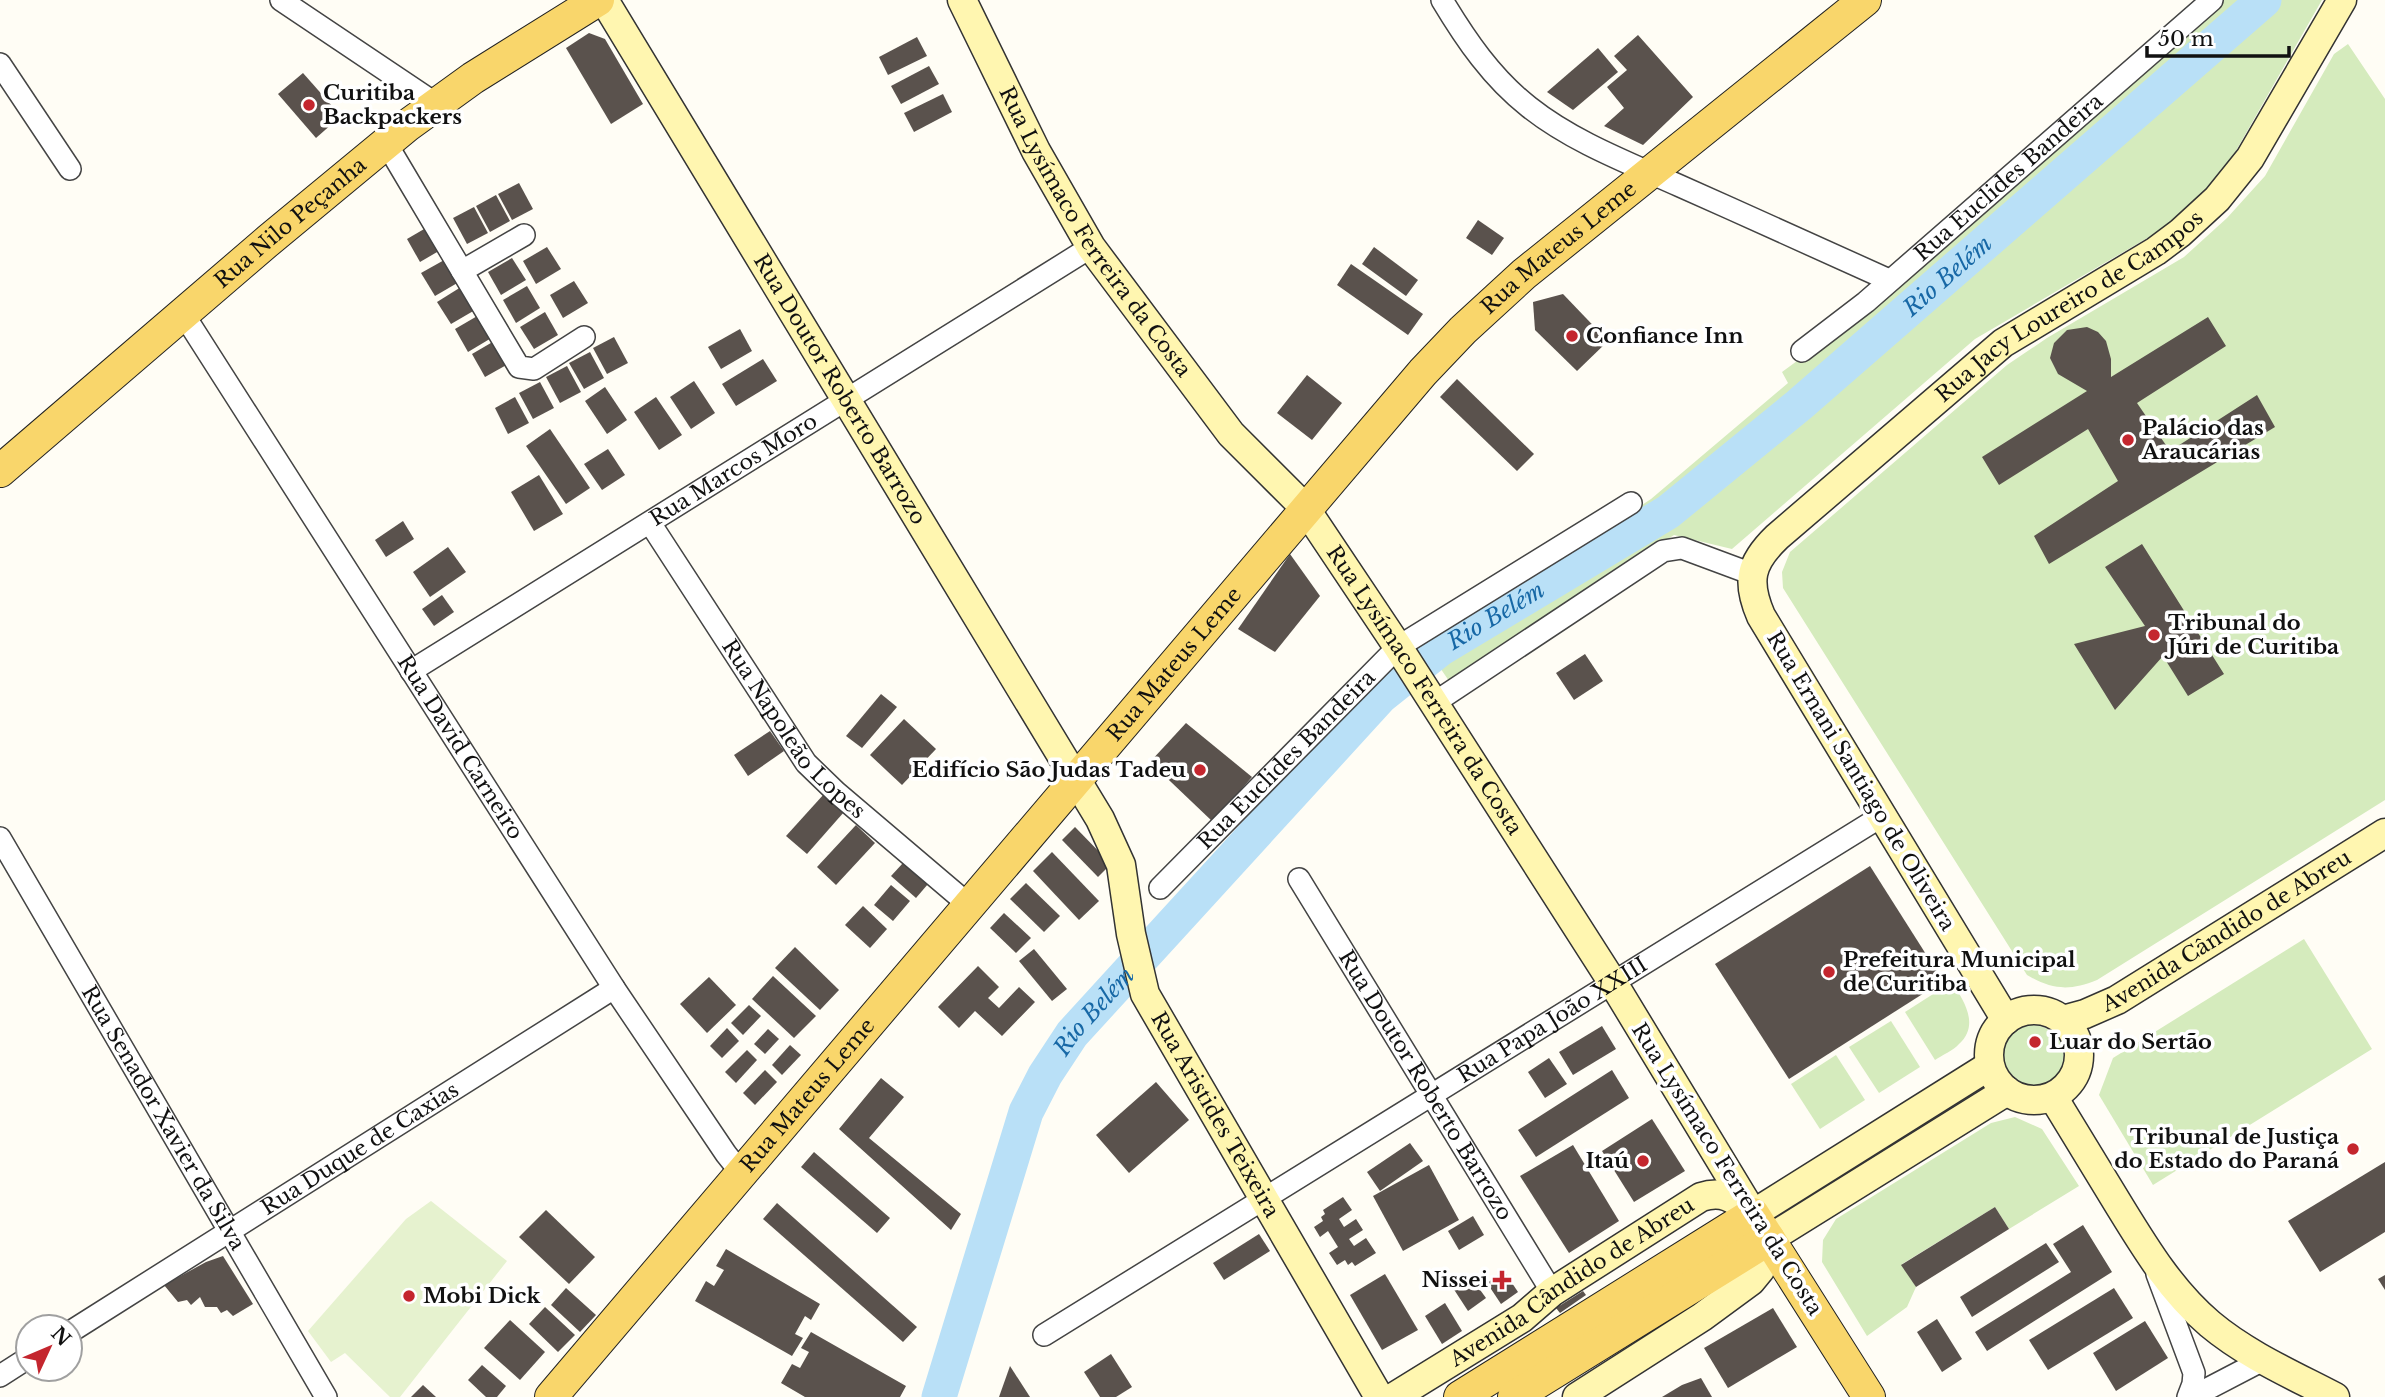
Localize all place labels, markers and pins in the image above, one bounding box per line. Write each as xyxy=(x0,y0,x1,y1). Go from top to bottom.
place label: Curitiba Backpackers xyxy=(323,80,462,130)
marker: Curitiba Backpackers xyxy=(301,97,317,113)
place label: Confiance Inn xyxy=(1586,323,1744,349)
marker: Confiance Inn xyxy=(1564,328,1580,344)
place label: Palácio das Araucárias xyxy=(2141,415,2264,465)
marker: Palácio das Araucárias xyxy=(2120,432,2136,448)
place label: Tribunal do Júri de Curitiba xyxy=(2164,610,2339,660)
marker: Tribunal do Júri de Curitiba xyxy=(2146,627,2162,643)
place label: Edifício São Judas Tadeu xyxy=(912,757,1186,783)
marker: Edifício São Judas Tadeu xyxy=(1192,762,1208,778)
place label: Prefeitura Municipal de Curitiba xyxy=(1843,947,2076,997)
marker: Prefeitura Municipal de Curitiba xyxy=(1821,964,1837,980)
place label: Luar do Sertão xyxy=(2049,1029,2212,1055)
marker: Luar do Sertão xyxy=(2027,1034,2043,1050)
place label: Tribunal de Justiça do Estado do Paraná xyxy=(2114,1124,2339,1174)
marker: Tribunal de Justiça do Estado do Paraná xyxy=(2345,1141,2361,1157)
place label: Itaú xyxy=(1585,1148,1629,1174)
marker: Itaú xyxy=(1635,1153,1651,1169)
place label: Nissei xyxy=(1422,1267,1488,1293)
marker: Nissei xyxy=(1494,1272,1510,1288)
place label: Mobi Dick xyxy=(423,1283,541,1309)
marker: Mobi Dick xyxy=(401,1288,417,1304)

